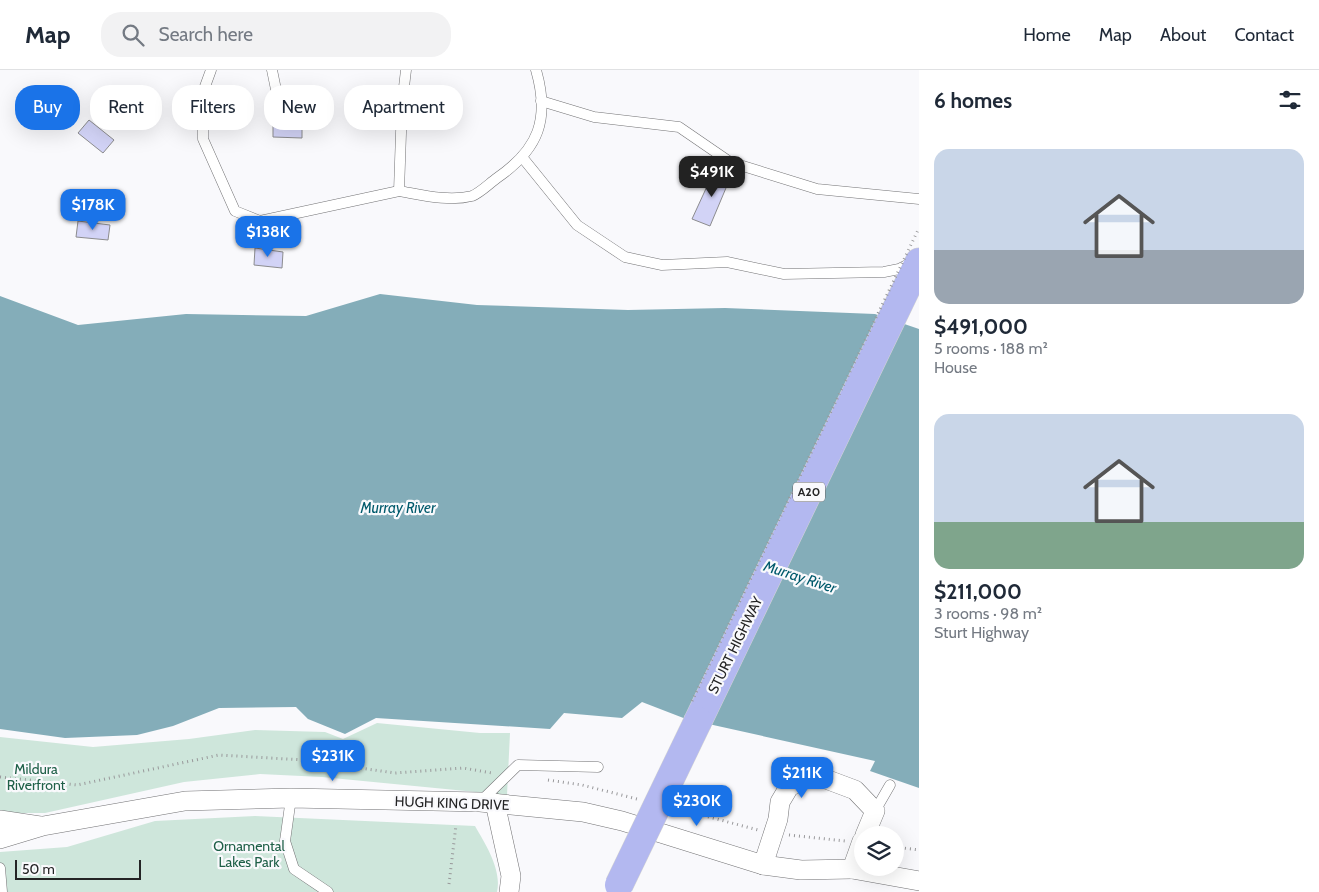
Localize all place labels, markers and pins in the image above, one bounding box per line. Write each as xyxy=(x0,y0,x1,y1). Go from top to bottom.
pin: $491K xyxy=(677,156,747,198)
pin: $178K xyxy=(58,189,128,231)
pin: $138K xyxy=(233,216,303,258)
pin: $231K xyxy=(298,740,368,782)
pin: $211K xyxy=(767,756,837,799)
pin: $230K xyxy=(662,784,732,827)

